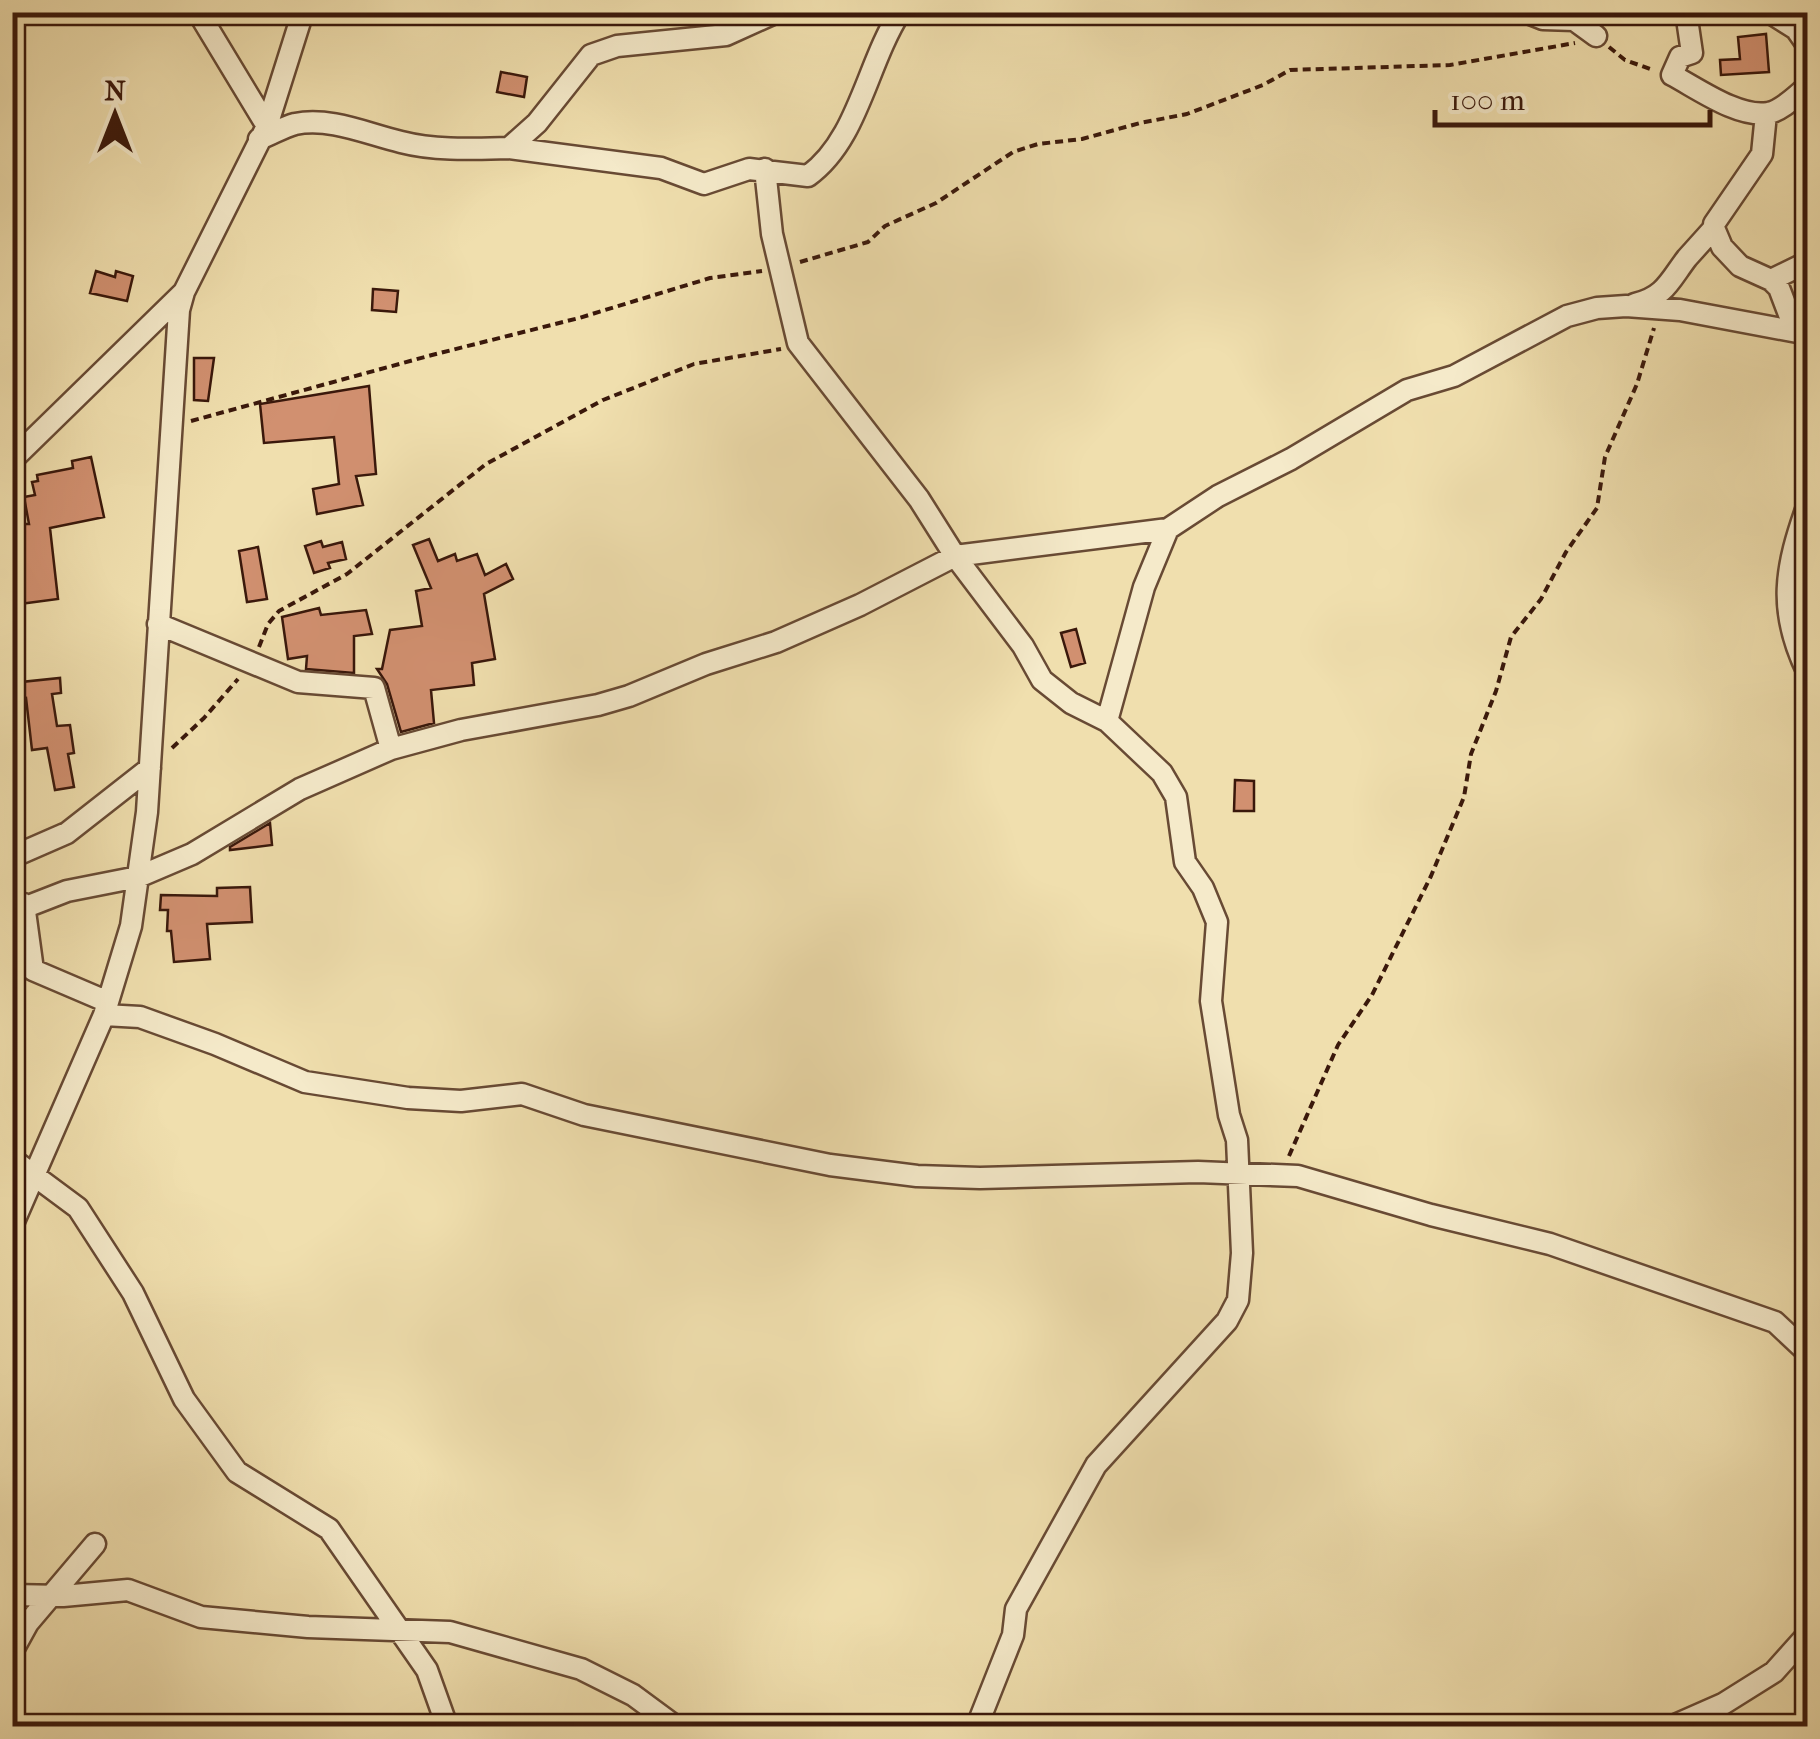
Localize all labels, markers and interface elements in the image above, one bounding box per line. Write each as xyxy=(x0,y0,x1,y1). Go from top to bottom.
north arrow xyxy=(65,65,165,165)
scale bar xyxy=(1435,65,1710,127)
text: N xyxy=(104,74,126,107)
text: 100 m xyxy=(1450,83,1525,118)

